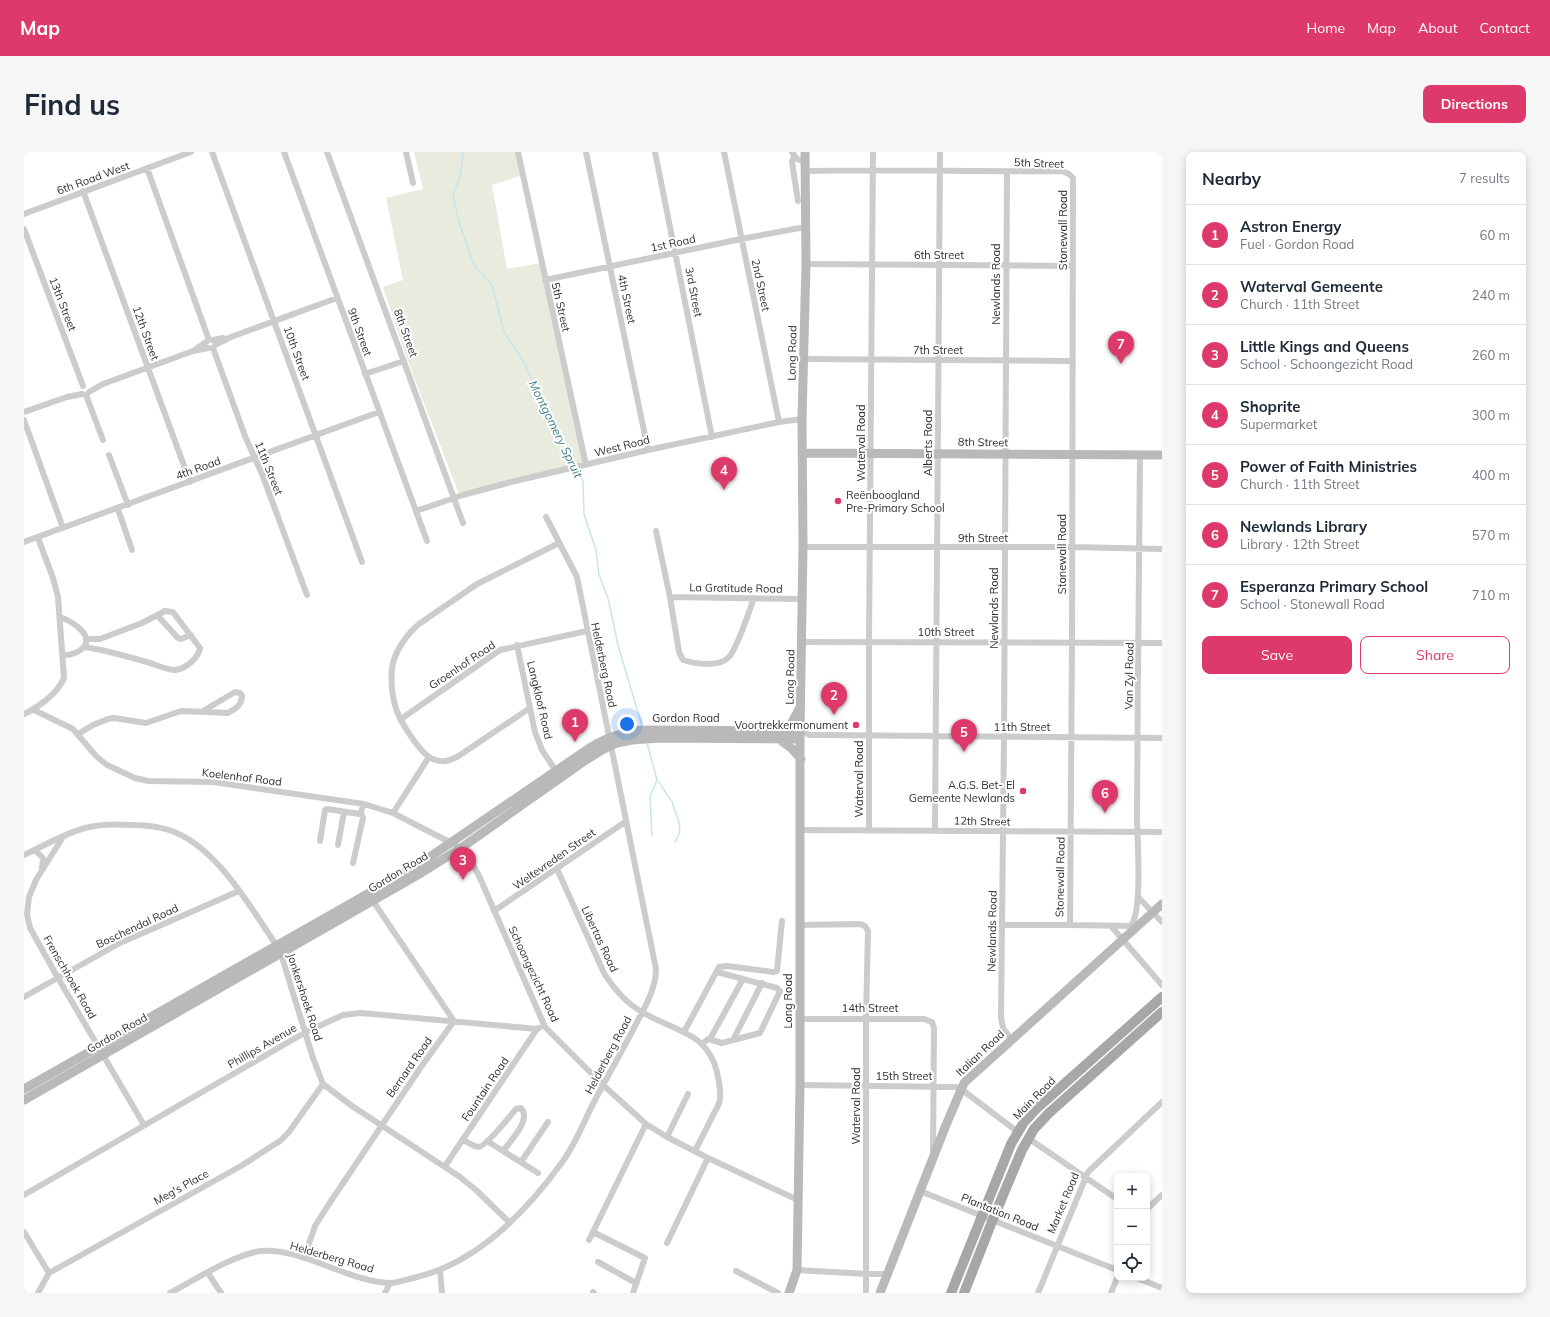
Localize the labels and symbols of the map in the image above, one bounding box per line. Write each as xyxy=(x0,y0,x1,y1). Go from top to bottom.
street label: 5th Street xyxy=(1014,155,1064,171)
street label: 6th Road West xyxy=(55,158,131,198)
street label: Stonewall Road xyxy=(1056,190,1070,270)
street label: 1st Road xyxy=(649,231,697,255)
street label: Newlands Road xyxy=(989,243,1003,325)
street label: 6th Street xyxy=(914,248,964,262)
street label: 2nd Street xyxy=(749,258,773,312)
street label: 3rd Street xyxy=(682,266,706,318)
street label: 4th Street xyxy=(615,273,639,325)
street label: 13th Street xyxy=(46,275,80,333)
street label: 5th Street xyxy=(549,281,573,333)
street label: 12th Street xyxy=(130,304,162,362)
street label: 9th Street xyxy=(345,306,375,358)
street label: 8th Street xyxy=(391,307,421,359)
street label: 10th Street xyxy=(281,324,313,382)
street label: Long Road xyxy=(785,325,799,381)
pin: 7 xyxy=(1108,331,1134,364)
street label: 7th Street xyxy=(913,343,963,357)
water label: Montgomery Spruit xyxy=(526,378,586,481)
street label: Waterval Road xyxy=(854,404,868,482)
street label: Alberts Road xyxy=(921,410,935,476)
street label: West Road xyxy=(593,432,651,460)
street label: 8th Street xyxy=(958,435,1008,449)
street label: 11th Street xyxy=(252,439,286,497)
street label: 4th Road xyxy=(174,453,222,483)
pin: 4 xyxy=(711,457,737,490)
place label: Reënboogland Pre-Primary School xyxy=(846,488,945,515)
marker: Reënboogland Pre-Primary School xyxy=(833,496,843,506)
street label: Stonewall Road xyxy=(1055,514,1069,594)
street label: 9th Street xyxy=(958,531,1008,545)
street label: Newlands Road xyxy=(987,567,1001,649)
street label: La Gratitude Road xyxy=(689,580,783,596)
street label: Helderberg Road xyxy=(588,621,620,709)
street label: 10th Street xyxy=(918,625,975,639)
street label: Groenhof Road xyxy=(426,638,498,692)
street label: Van Zyl Road xyxy=(1121,642,1137,710)
street label: Long Road xyxy=(783,649,797,705)
street label: Langkloof Road xyxy=(524,659,556,741)
pin: 2 xyxy=(821,682,847,715)
pin: 1 xyxy=(562,709,588,742)
street label: Gordon Road xyxy=(652,711,720,725)
your location xyxy=(617,714,637,734)
place label: Voortrekkermonument xyxy=(735,718,848,732)
pin: 5 xyxy=(951,719,977,752)
marker: Voortrekkermonument xyxy=(851,720,861,730)
street label: 11th Street xyxy=(994,720,1051,734)
street label: Waterval Road xyxy=(852,740,866,818)
street label: Koelenhof Road xyxy=(201,765,283,789)
place label: A.G.S. Bet- El Gemeente Newlands xyxy=(909,778,1015,805)
pin: 6 xyxy=(1092,780,1118,813)
marker: A.G.S. Bet- El Gemeente Newlands xyxy=(1018,786,1028,796)
street label: 12th Street xyxy=(953,814,1011,828)
street label: Weltevreden Street xyxy=(510,825,598,893)
street label: Stonewall Road xyxy=(1052,837,1068,917)
pin: 3 xyxy=(450,847,476,880)
street label: Gordon Road xyxy=(365,849,431,895)
street label: Newlands Road xyxy=(984,890,1000,972)
street label: Boschendal Road xyxy=(94,901,180,951)
street label: Libertas Road xyxy=(579,904,621,974)
street label: Schoongezicht Road xyxy=(506,924,562,1024)
street label: Frenschhoek Road xyxy=(40,933,100,1021)
street label: Jonkershoek Road xyxy=(284,951,326,1043)
street label: Long Road xyxy=(781,973,795,1029)
street label: 14th Street xyxy=(842,1001,899,1015)
street label: Gordon Road xyxy=(84,1010,150,1056)
street label: Helderberg Road xyxy=(581,1013,635,1097)
street label: Phillips Avenue xyxy=(225,1021,299,1071)
street label: Italian Road xyxy=(953,1027,1007,1079)
street label: Bernard Road xyxy=(383,1034,435,1100)
street label: Fountain Road xyxy=(458,1054,512,1124)
street label: Waterval Road xyxy=(849,1067,863,1145)
street label: 15th Street xyxy=(876,1069,933,1083)
street label: Main Road xyxy=(1010,1074,1058,1122)
street label: Meg's Place xyxy=(151,1166,211,1208)
street label: Market Road xyxy=(1044,1170,1082,1236)
street label: Plantation Road xyxy=(959,1190,1041,1234)
street label: Helderberg Road xyxy=(288,1238,376,1276)

